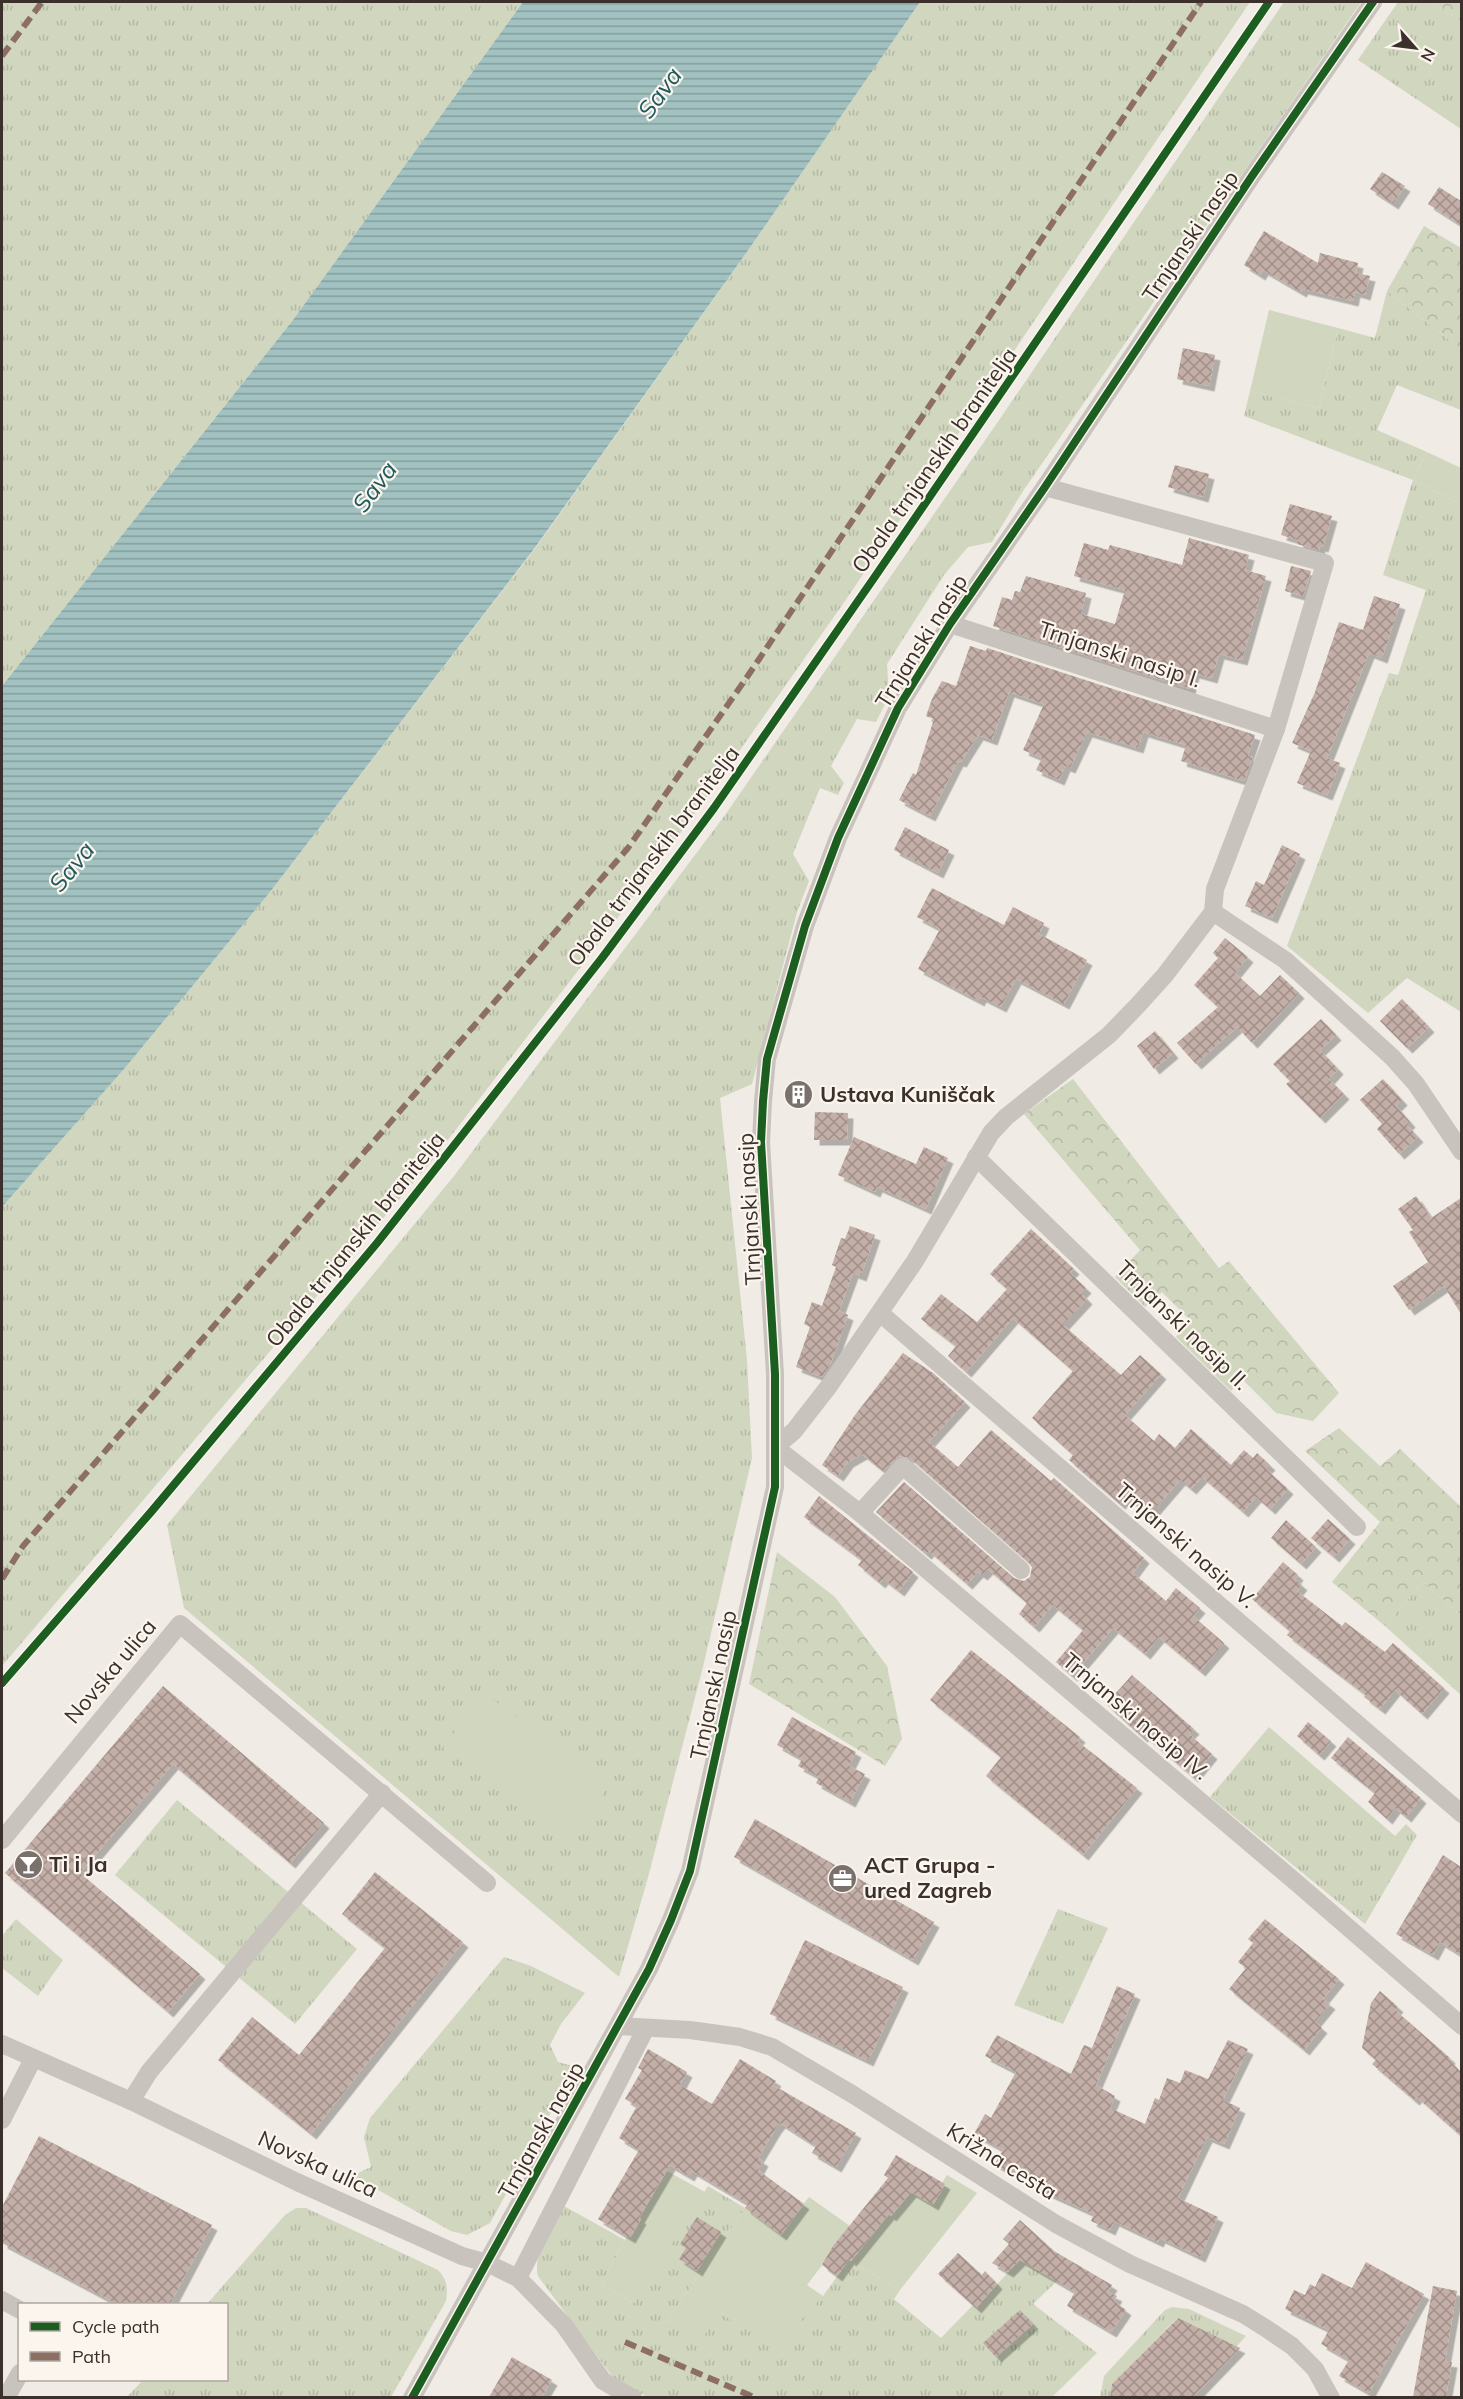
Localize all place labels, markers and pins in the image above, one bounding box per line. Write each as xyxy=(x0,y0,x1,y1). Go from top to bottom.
building icon: Ustava Kuniščak xyxy=(783,1078,815,1110)
place label: Ustava Kuniščak xyxy=(820,1080,996,1108)
bar icon: Ti i Ja xyxy=(12,1848,44,1880)
place label: Ti i Ja xyxy=(49,1850,108,1878)
place label: ACT Grupa - ured Zagreb xyxy=(864,1851,996,1904)
office icon: ACT Grupa - ured Zagreb xyxy=(827,1862,859,1894)

